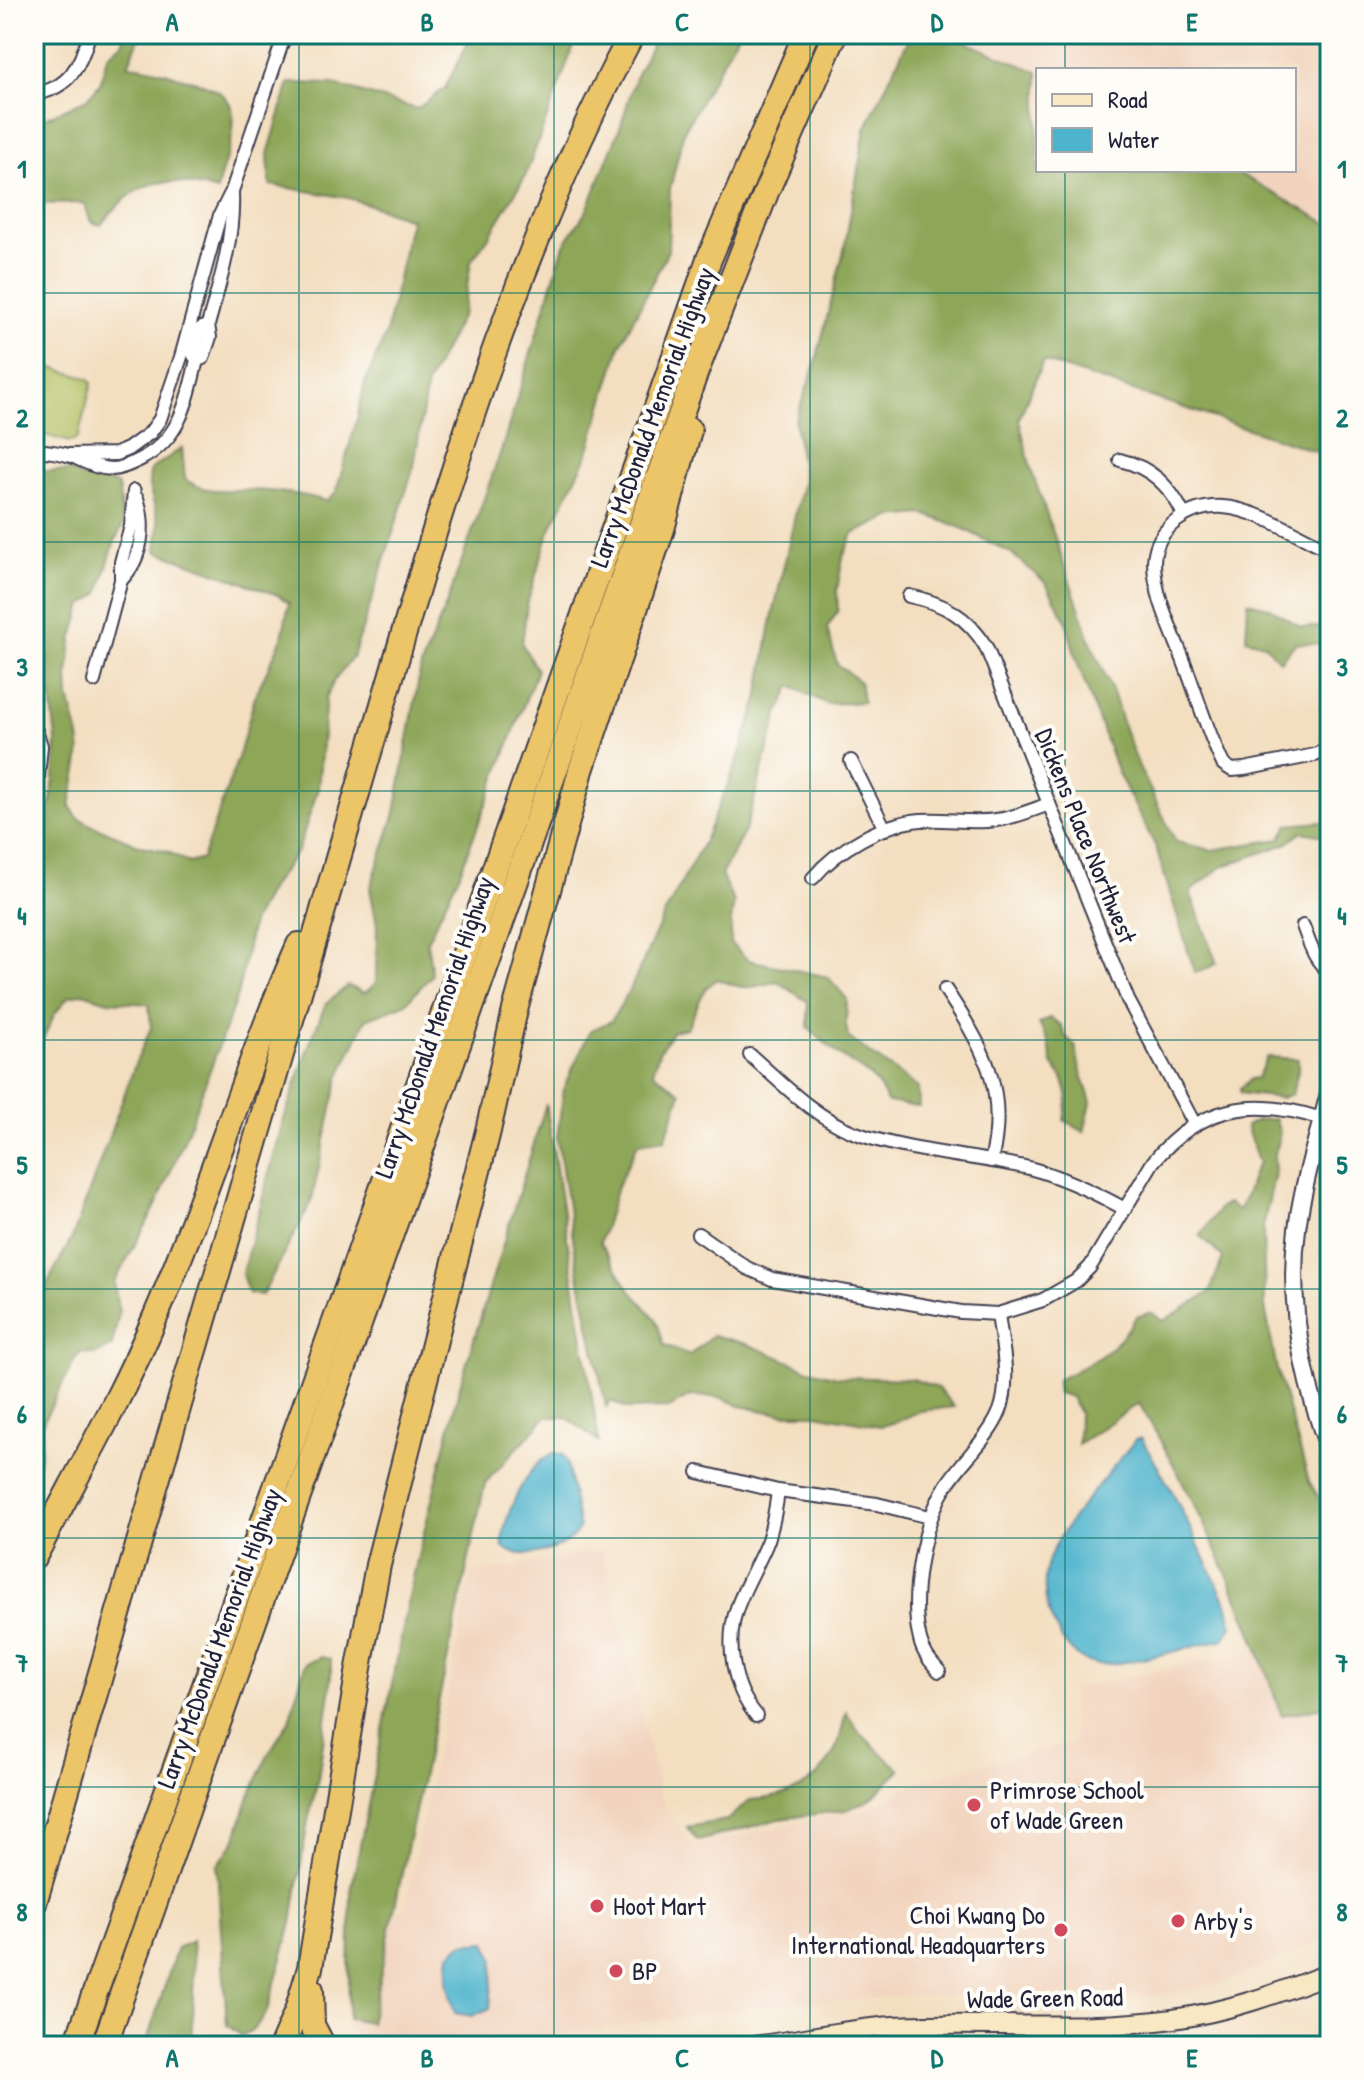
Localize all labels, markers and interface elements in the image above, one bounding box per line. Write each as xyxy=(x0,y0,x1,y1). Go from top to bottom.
text: A xyxy=(166,4,179,39)
text: B xyxy=(420,4,434,39)
text: C xyxy=(675,4,689,39)
text: D xyxy=(931,4,944,39)
text: E xyxy=(1186,4,1198,39)
legend xyxy=(1036,68,1296,172)
text: Road xyxy=(1108,83,1147,115)
text: Water xyxy=(1108,123,1159,155)
text: 1 xyxy=(17,151,27,186)
text: 1 xyxy=(1337,151,1347,186)
street label: Larry McDonald Memorial Highway xyxy=(581,262,722,572)
text: 2 xyxy=(16,400,29,435)
text: 2 xyxy=(1336,400,1349,435)
text: 3 xyxy=(16,649,28,684)
text: 3 xyxy=(1336,649,1348,684)
street label: Dickens Place Northwest xyxy=(1027,723,1146,949)
street label: Larry McDonald Memorial Highway xyxy=(365,871,502,1182)
text: 4 xyxy=(17,898,27,933)
text: 4 xyxy=(1337,898,1347,933)
text: 5 xyxy=(17,1147,28,1182)
text: 5 xyxy=(1337,1147,1348,1182)
text: 6 xyxy=(17,1396,28,1431)
text: 6 xyxy=(1337,1396,1348,1431)
street label: Larry McDonald Memorial Highway xyxy=(148,1483,289,1793)
text: 7 xyxy=(15,1645,29,1680)
text: 7 xyxy=(1335,1645,1349,1680)
place label: Primrose School of Wade Green xyxy=(990,1772,1144,1837)
marker: Primrose School of Wade Green xyxy=(965,1796,983,1814)
place label: Hoot Mart xyxy=(613,1888,707,1923)
text: 8 xyxy=(16,1894,28,1929)
text: 8 xyxy=(1336,1894,1348,1929)
marker: Hoot Mart xyxy=(588,1897,606,1915)
place label: Choi Kwang Do International Headquarters xyxy=(791,1897,1045,1962)
place label: Arby's xyxy=(1194,1903,1253,1938)
marker: Arby's xyxy=(1169,1912,1187,1930)
marker: Choi Kwang Do International Headquarters xyxy=(1052,1921,1070,1939)
place label: BP xyxy=(632,1953,658,1988)
marker: BP xyxy=(607,1962,625,1980)
street label: Wade Green Road xyxy=(967,1979,1123,2016)
text: A xyxy=(166,2040,179,2075)
text: B xyxy=(420,2040,434,2075)
text: C xyxy=(675,2040,689,2075)
text: D xyxy=(931,2040,944,2075)
text: E xyxy=(1186,2040,1198,2075)

